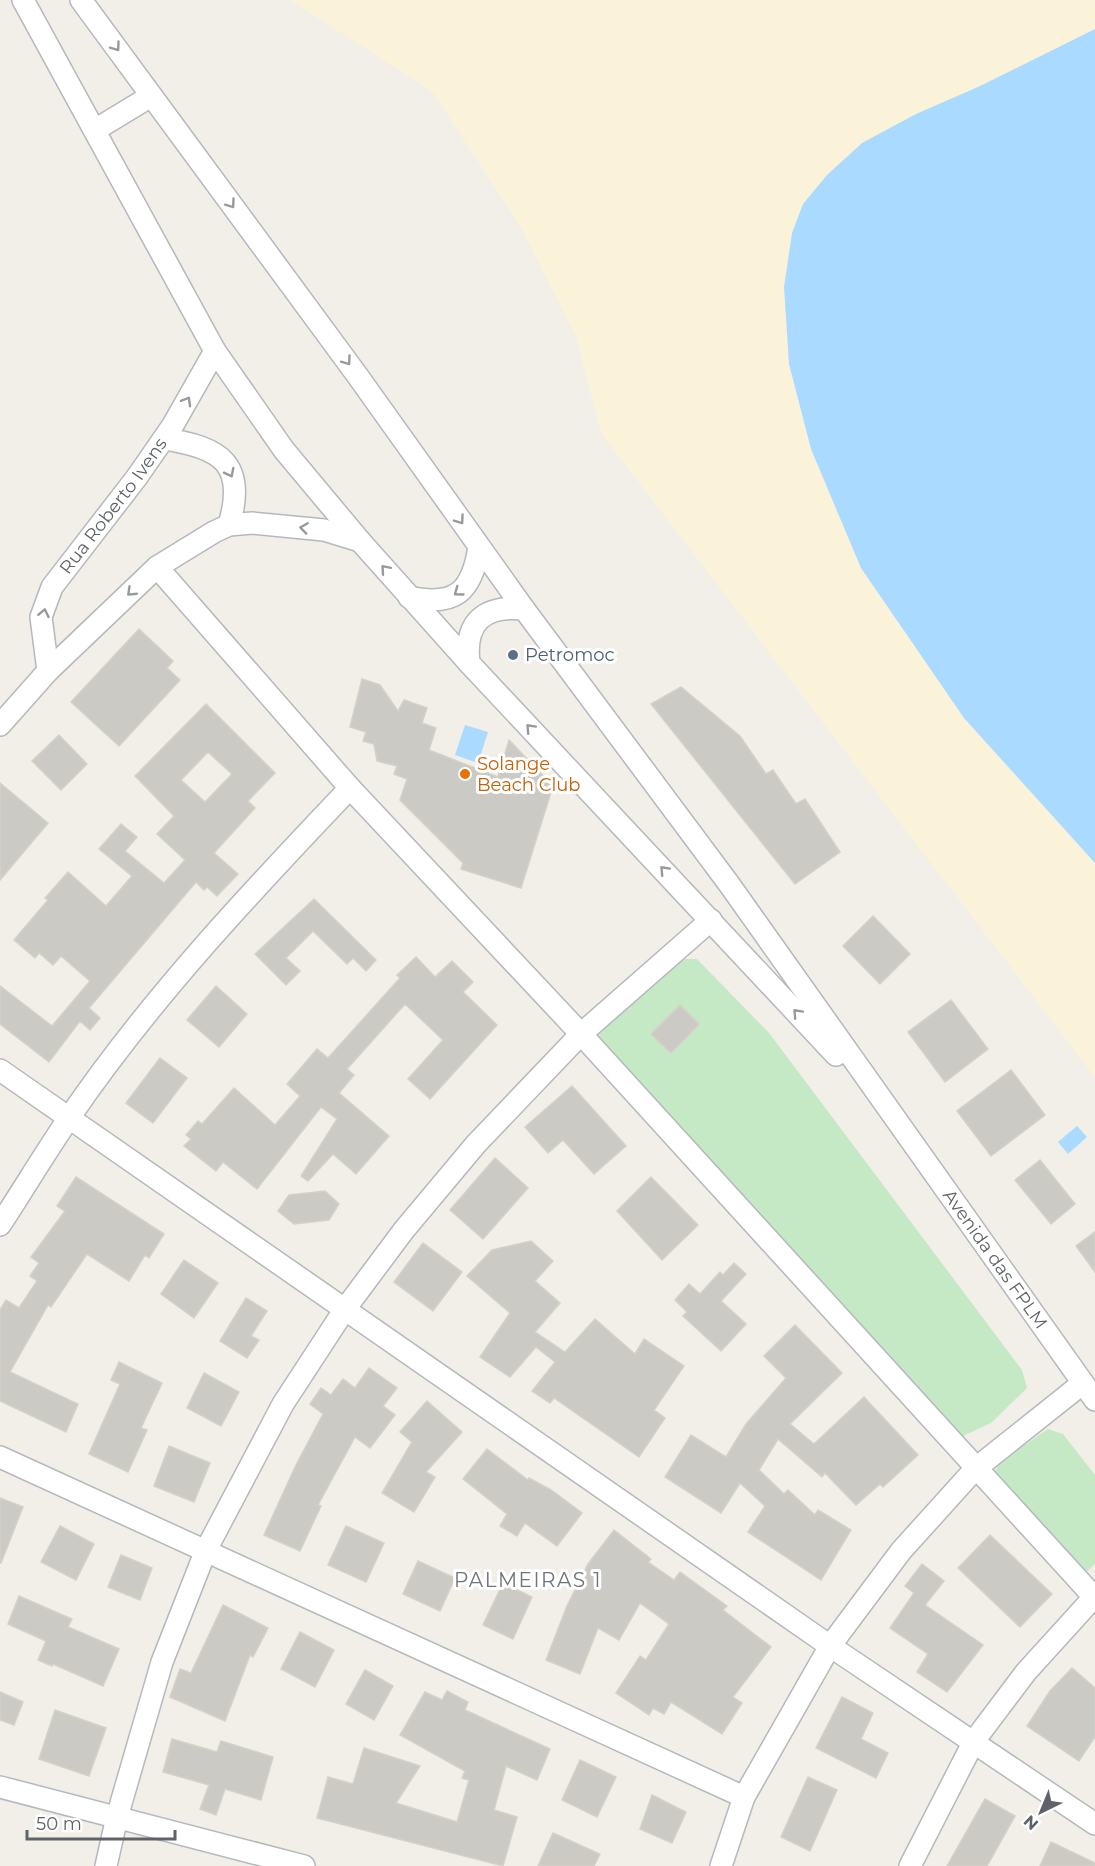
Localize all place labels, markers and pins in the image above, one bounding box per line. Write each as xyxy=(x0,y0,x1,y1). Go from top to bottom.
place label: Petromoc xyxy=(525,644,615,666)
marker: Petromoc xyxy=(506,648,520,662)
place label: Solange Beach Club xyxy=(477,753,581,796)
marker: Solange Beach Club xyxy=(458,767,472,781)

